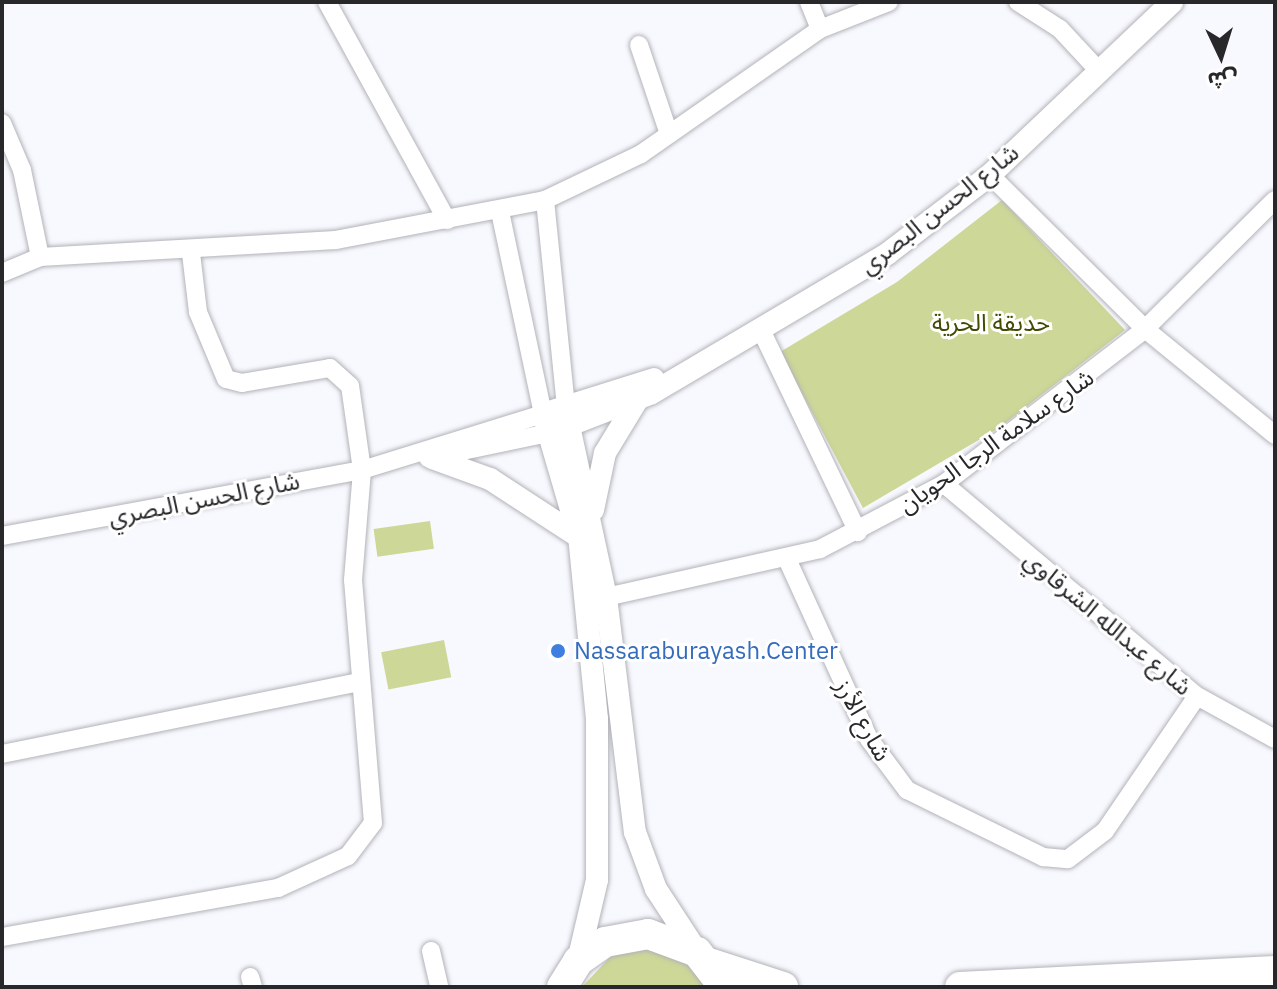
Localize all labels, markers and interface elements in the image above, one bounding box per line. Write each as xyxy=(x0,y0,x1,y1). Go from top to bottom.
north arrow xyxy=(1181,16,1261,96)
text: ش xyxy=(1207,65,1239,96)
street label: شارع الحسن البصري xyxy=(854,138,1024,280)
park label: حديقة الحرية xyxy=(932,309,1050,337)
street label: شارع سلامة الرجا الحويان xyxy=(893,363,1099,519)
street label: شارع الحسن البصري xyxy=(106,466,302,532)
street label: شارع عبدالله الشرقاوي xyxy=(1018,545,1198,701)
place label: Nassaraburayash.Center xyxy=(574,637,838,665)
marker: Nassaraburayash.Center xyxy=(549,642,567,660)
street label: شارع الأرز xyxy=(829,674,897,766)

